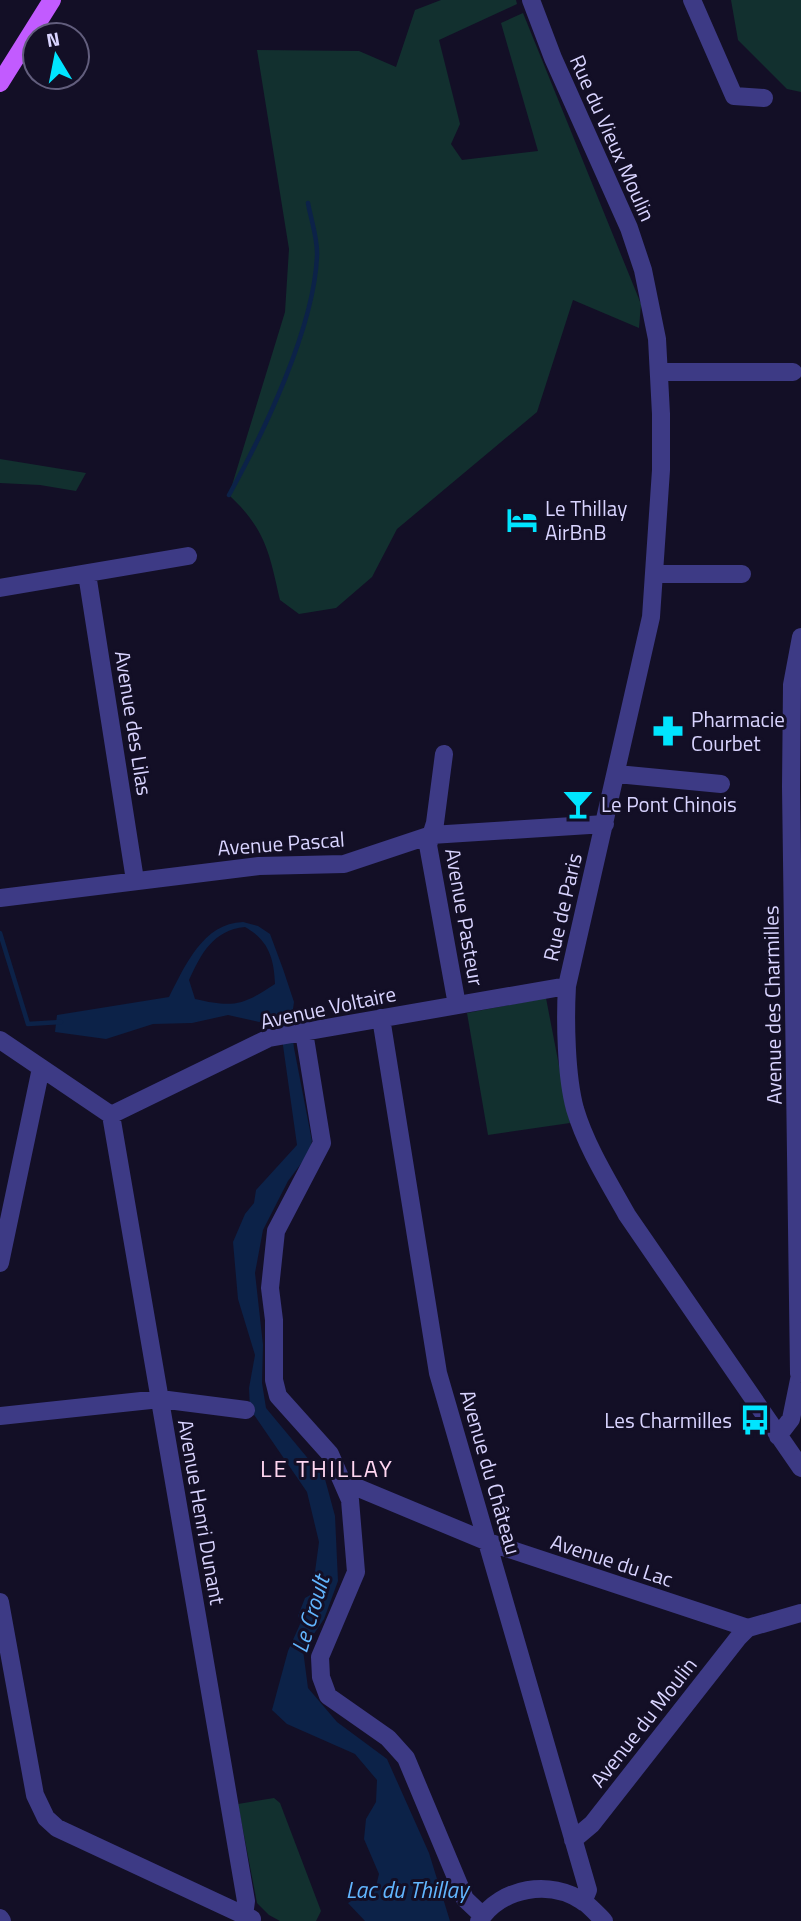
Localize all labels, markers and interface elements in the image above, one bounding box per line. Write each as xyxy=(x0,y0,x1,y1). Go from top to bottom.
north arrow xyxy=(21,21,91,91)
text: N xyxy=(44,23,62,54)
street label: Rue du Vieux Moulin xyxy=(562,50,664,226)
place label: Le Thillay AirBnB xyxy=(545,492,627,548)
hotel icon: Le Thillay AirBnB xyxy=(505,503,539,537)
street label: Avenue des Lilas xyxy=(107,648,161,798)
place label: Pharmacie Courbet xyxy=(691,703,785,759)
pharmacy icon: Pharmacie Courbet xyxy=(651,714,685,748)
bar icon: Le Pont Chinois xyxy=(561,787,595,821)
place label: Le Pont Chinois xyxy=(601,788,737,820)
street label: Avenue Pascal xyxy=(216,823,346,863)
street label: Avenue Pasteur xyxy=(437,846,493,988)
street label: Rue de Paris xyxy=(534,850,590,964)
street label: Avenue des Charmilles xyxy=(754,905,790,1105)
street label: Avenue Voltaire xyxy=(257,977,399,1037)
street label: Avenue du Château xyxy=(452,1386,530,1558)
bus stop icon: Les Charmilles xyxy=(738,1403,772,1437)
place label: Les Charmilles xyxy=(604,1404,732,1436)
street label: Avenue Henri Dunant xyxy=(170,1417,234,1608)
district label: LE THILLAY xyxy=(260,1450,394,1486)
street label: Avenue du Lac xyxy=(547,1525,677,1595)
water label: Le Croult xyxy=(282,1569,339,1657)
street label: Avenue du Moulin xyxy=(582,1650,704,1794)
water label: Lac du Thillay xyxy=(346,1872,471,1907)

